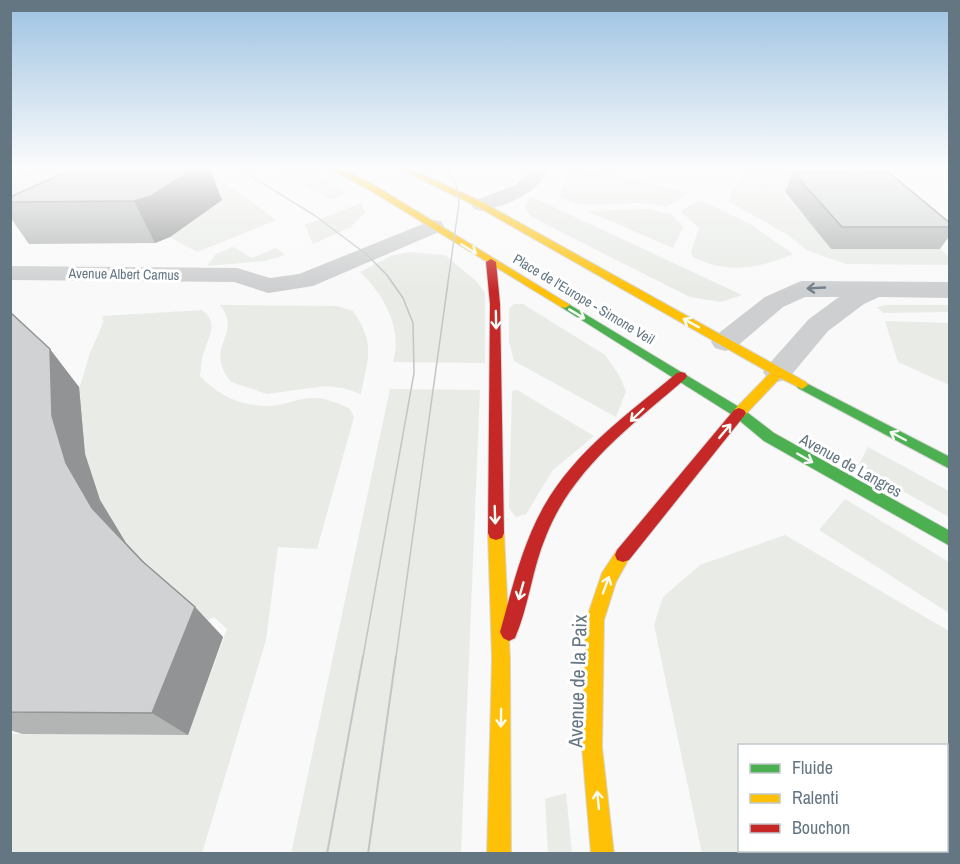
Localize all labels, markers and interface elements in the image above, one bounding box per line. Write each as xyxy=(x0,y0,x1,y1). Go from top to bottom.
one-way arrow xyxy=(460,243,477,255)
street label: Place de l'Europe - Simone Veil xyxy=(510,250,658,348)
street label: Avenue Albert Camus xyxy=(67,264,180,284)
one-way arrow xyxy=(807,283,827,294)
one-way arrow xyxy=(568,308,585,320)
one-way arrow xyxy=(490,310,502,330)
one-way arrow xyxy=(682,317,700,328)
one-way arrow xyxy=(630,408,645,422)
one-way arrow xyxy=(718,423,731,439)
street label: Avenue de Langres xyxy=(795,427,906,502)
one-way arrow xyxy=(889,430,907,442)
one-way arrow xyxy=(796,453,813,465)
one-way arrow xyxy=(490,505,501,525)
one-way arrow xyxy=(602,577,613,595)
one-way arrow xyxy=(515,581,526,600)
street label: Avenue de la Paix xyxy=(561,613,593,749)
one-way arrow xyxy=(495,707,506,727)
legend xyxy=(738,744,948,852)
text: Fluide xyxy=(792,755,833,780)
text: Ralenti xyxy=(792,785,839,810)
one-way arrow xyxy=(592,791,603,811)
text: Bouchon xyxy=(792,815,850,840)

